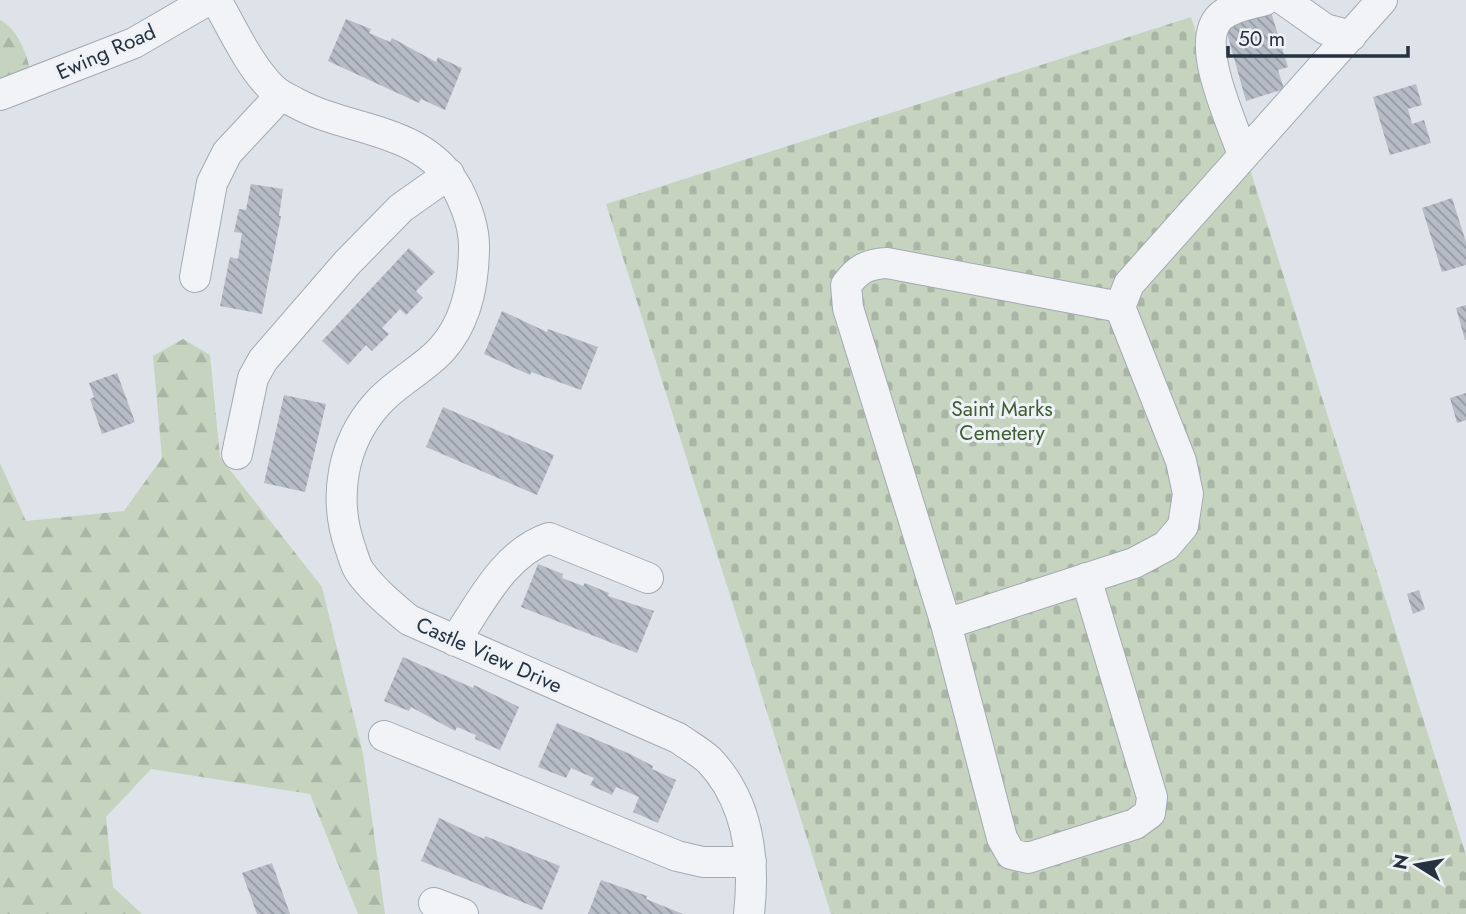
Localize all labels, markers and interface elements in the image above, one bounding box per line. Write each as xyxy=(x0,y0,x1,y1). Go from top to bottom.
scale bar xyxy=(1228,14,1408,58)
street label: Ewing Road xyxy=(52,17,160,87)
text: 50 m xyxy=(1238,24,1285,54)
park label: Saint Marks Cemetery xyxy=(951,394,1053,448)
street label: Castle View Drive xyxy=(411,609,567,701)
north arrow xyxy=(1382,830,1452,900)
text: N xyxy=(1386,852,1415,872)

